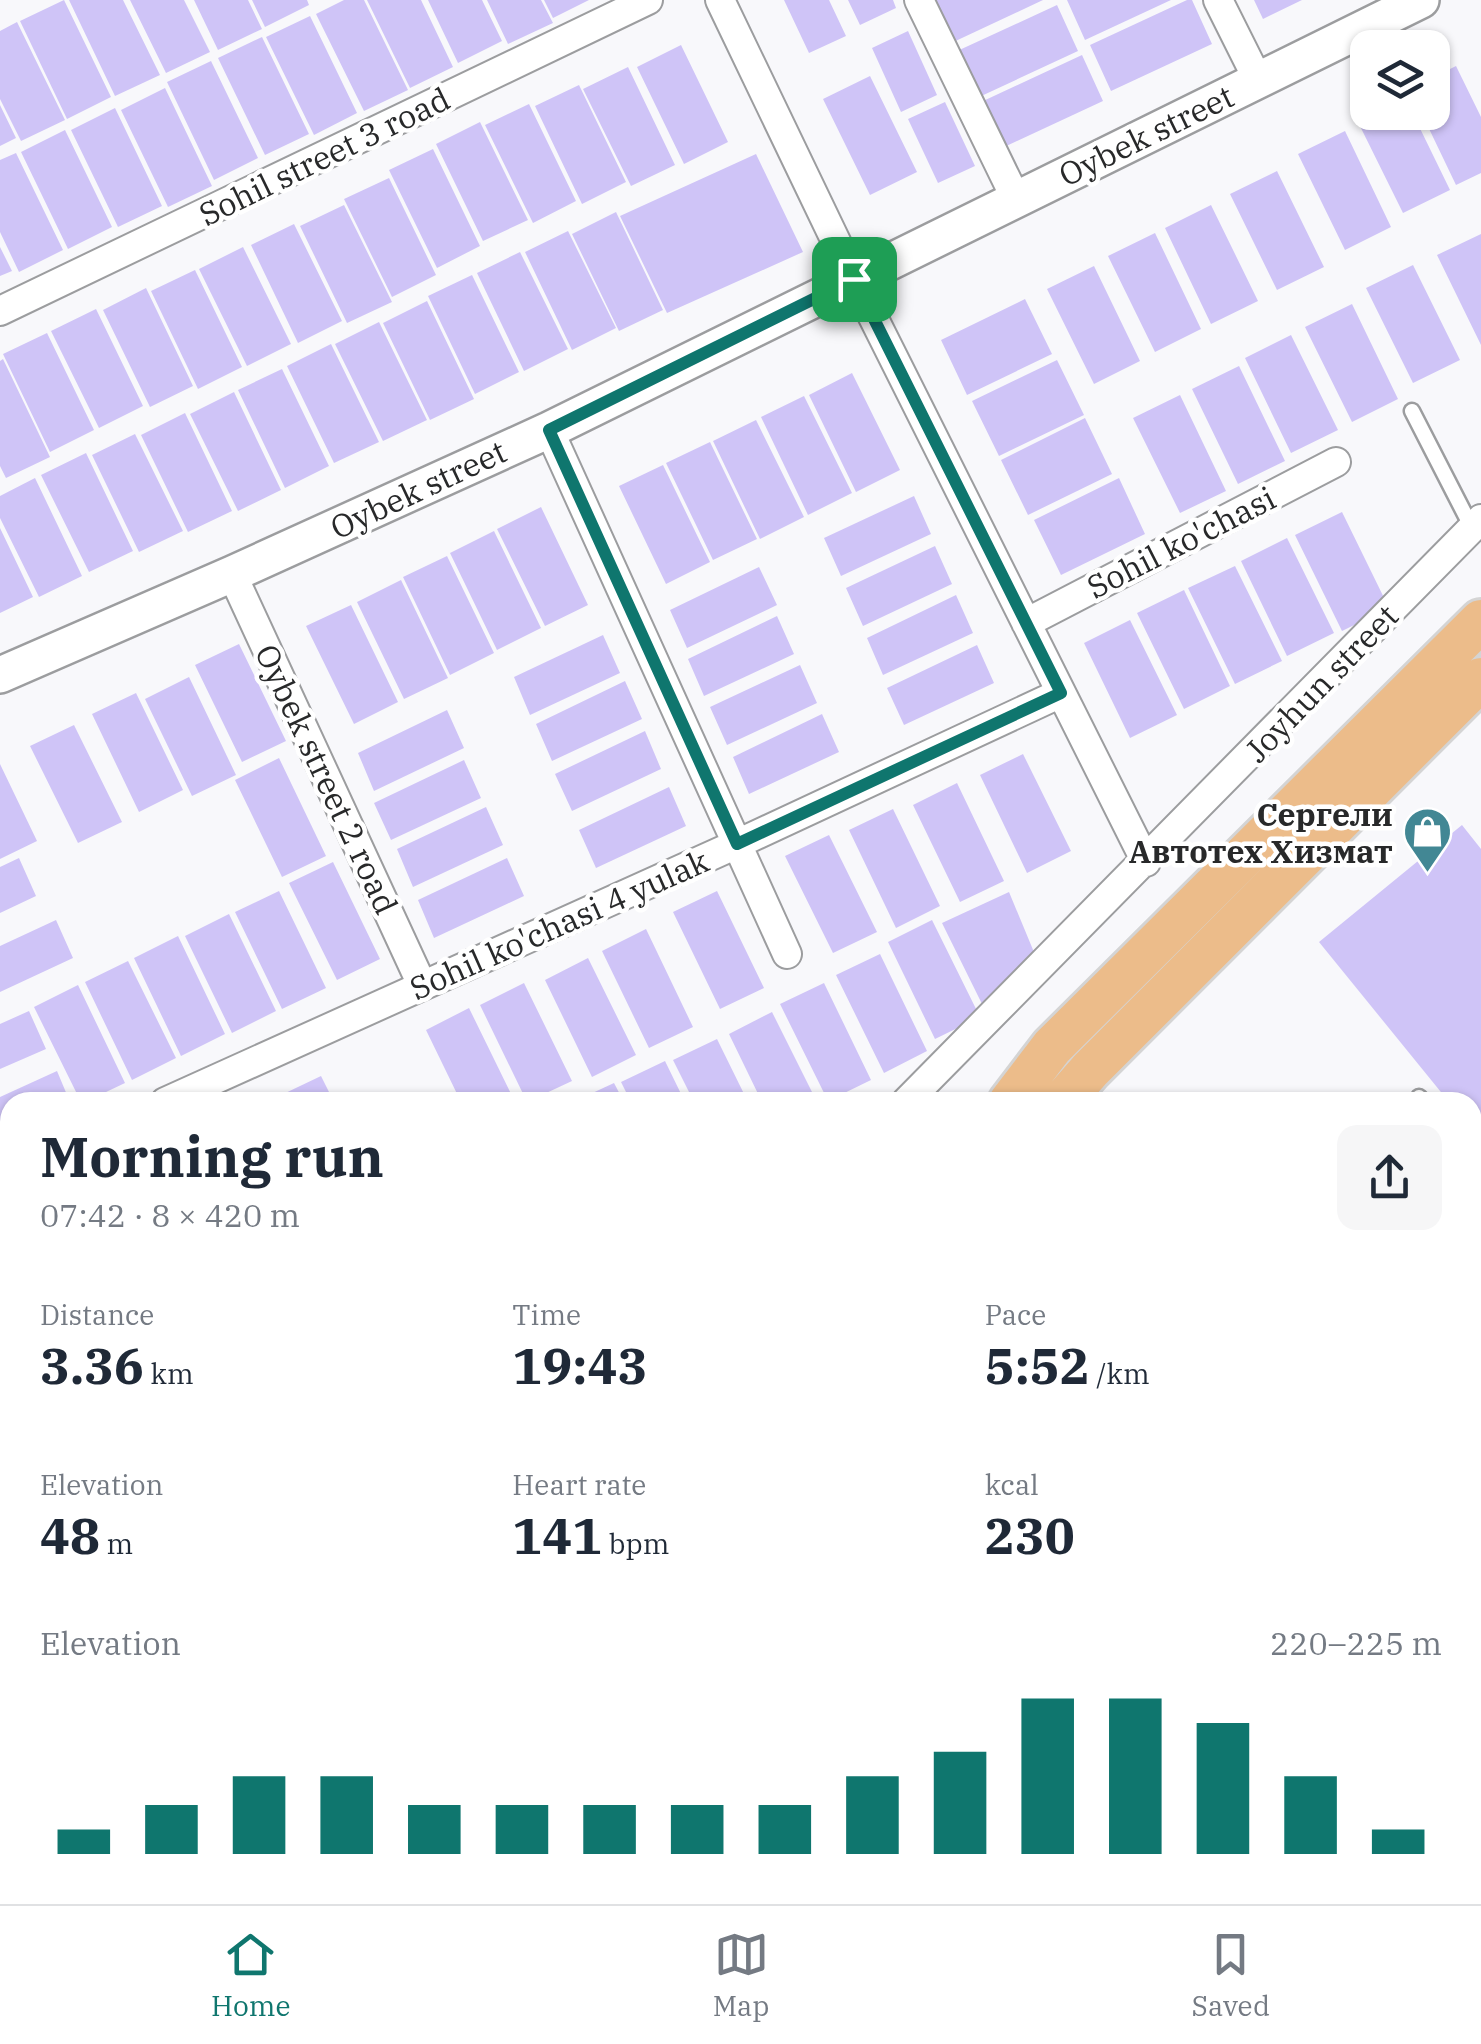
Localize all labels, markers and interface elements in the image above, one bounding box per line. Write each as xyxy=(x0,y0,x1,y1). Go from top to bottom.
map controls xyxy=(1350,30,1450,130)
button: layers xyxy=(1350,30,1450,130)
street label: Oybek street xyxy=(1052,75,1240,195)
street label: Sohil street 3 road xyxy=(192,77,456,235)
pin xyxy=(812,237,897,322)
icon: arrive xyxy=(827,252,882,307)
street label: Oybek street xyxy=(323,430,513,548)
street label: Sohil ko'chasi xyxy=(1080,476,1282,608)
street label: Joyhun street xyxy=(1235,595,1407,771)
street label: Oybek street 2 road xyxy=(246,637,408,921)
place label: Сергели Автотех Хизмат xyxy=(1129,793,1393,872)
shop icon: Сергели Автотех Хизмат xyxy=(1402,806,1454,874)
street label: Sohil ko'chasi 4 yulak xyxy=(403,839,715,1009)
text: Morning run xyxy=(40,1121,384,1192)
button: share xyxy=(1337,1125,1442,1230)
text: 07:42 · 8 × 420 m xyxy=(40,1194,300,1236)
text: Distance xyxy=(40,1296,154,1333)
text: Time xyxy=(512,1296,581,1333)
text: Pace xyxy=(985,1296,1046,1333)
text: 3.36 xyxy=(40,1333,144,1398)
text: 19:43 xyxy=(512,1333,647,1398)
text: 5:52 xyxy=(985,1333,1090,1398)
text: km xyxy=(144,1355,194,1392)
text: /km xyxy=(1090,1355,1150,1392)
text: Elevation xyxy=(40,1466,163,1503)
text: Heart rate xyxy=(512,1466,646,1503)
text: kcal xyxy=(985,1466,1039,1503)
text: 48 xyxy=(40,1503,100,1568)
text: 141 xyxy=(512,1503,602,1568)
text: 230 xyxy=(985,1503,1075,1568)
text: m xyxy=(100,1525,133,1562)
text: bpm xyxy=(602,1525,669,1562)
text: Elevation xyxy=(40,1622,181,1664)
text: 220–225 m xyxy=(1270,1622,1442,1664)
tab: Home xyxy=(211,1927,291,2024)
tab: Map xyxy=(713,1927,770,2024)
tab: Saved xyxy=(1192,1927,1270,2024)

